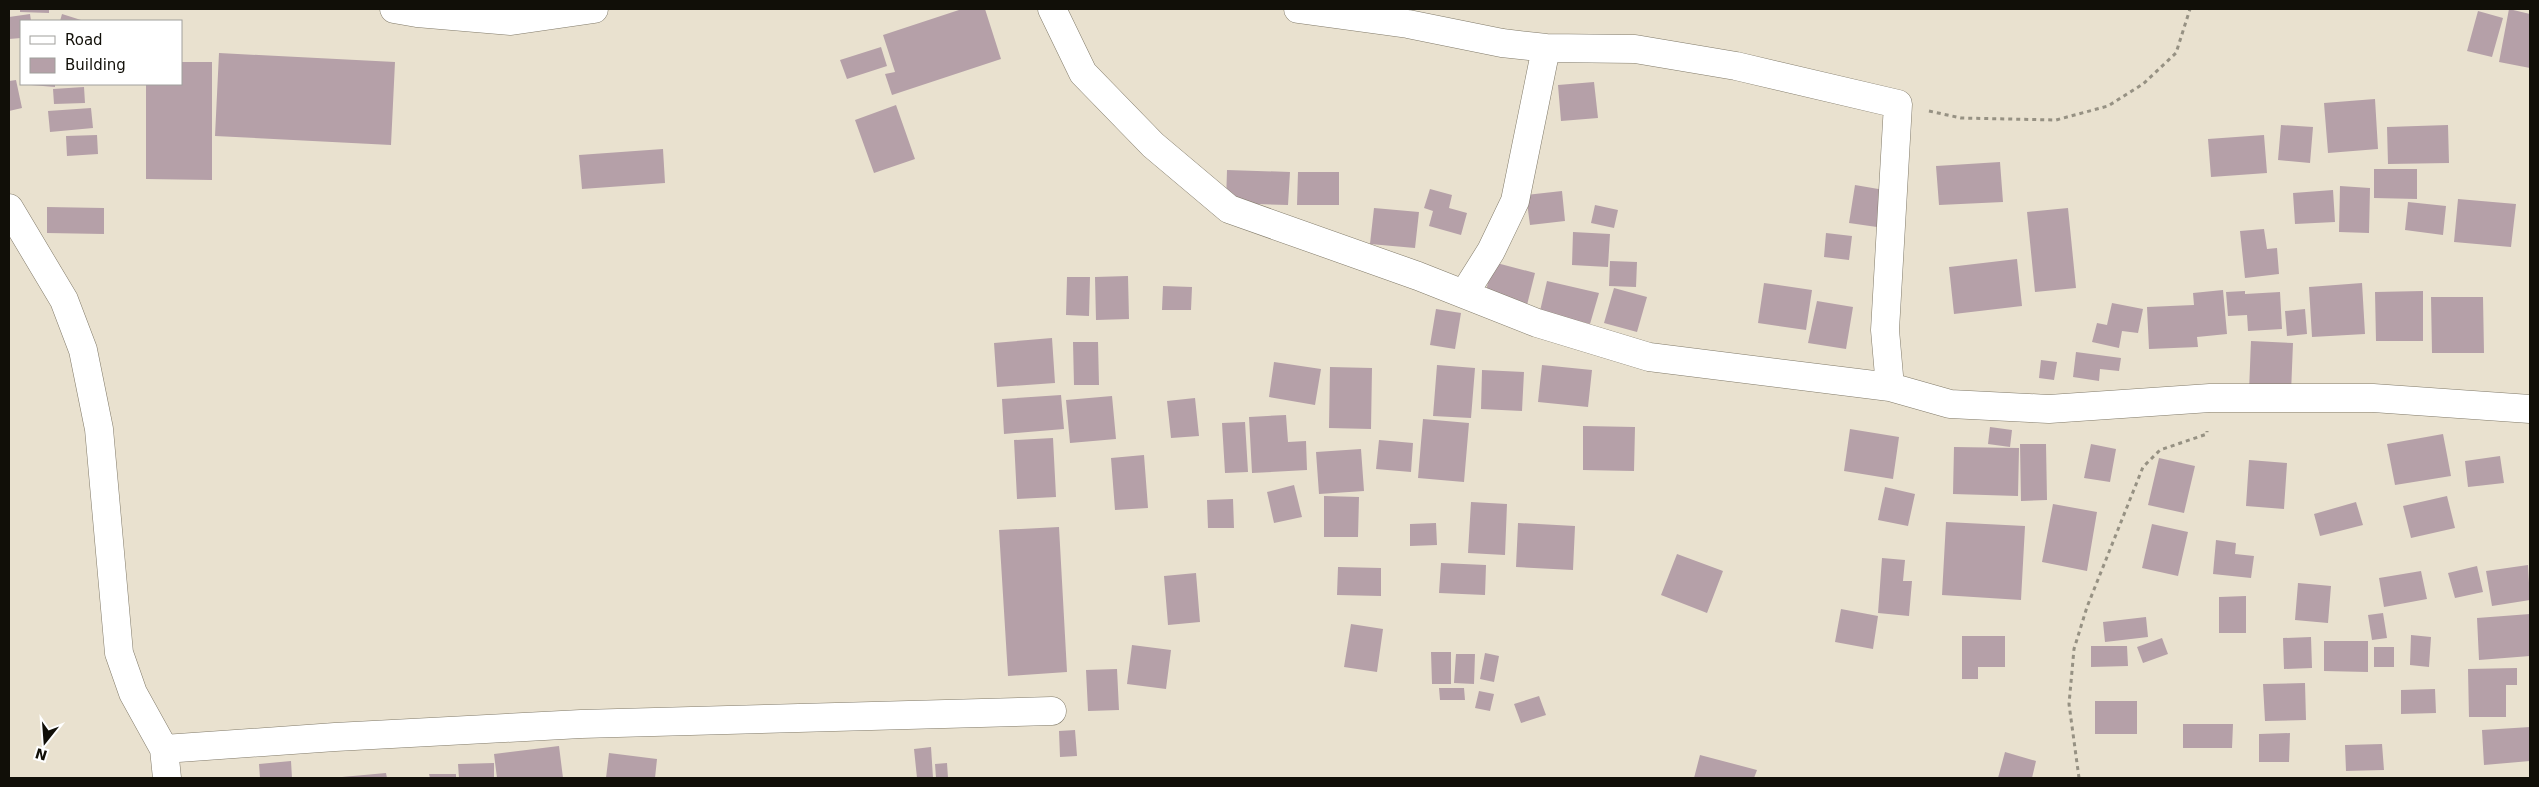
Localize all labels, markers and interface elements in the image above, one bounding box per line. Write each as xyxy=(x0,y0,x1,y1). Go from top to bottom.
legend xyxy=(20,20,182,85)
text: Road xyxy=(65,31,103,49)
text: Building xyxy=(65,56,126,74)
north arrow xyxy=(20,717,70,767)
text: N xyxy=(33,745,49,764)

